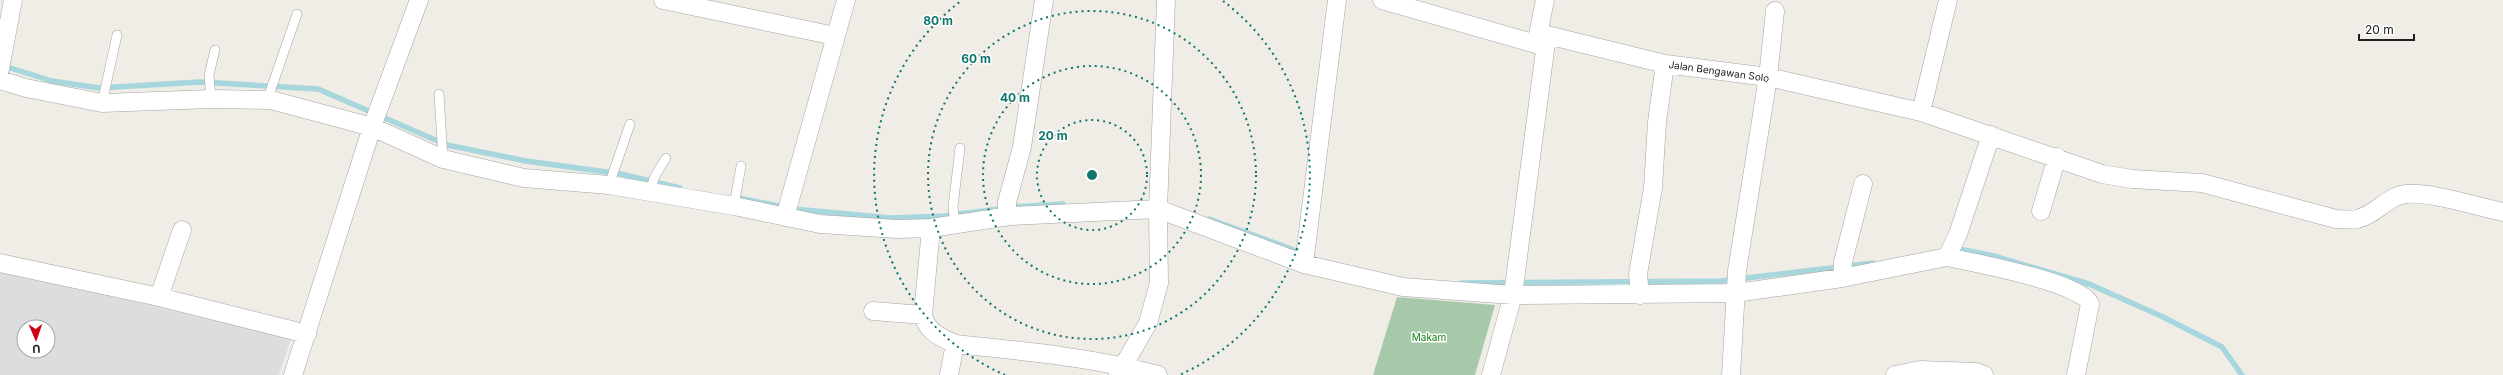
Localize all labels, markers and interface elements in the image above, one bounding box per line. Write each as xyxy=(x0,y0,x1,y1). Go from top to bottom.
text: 80 m xyxy=(923,13,953,28)
scale bar xyxy=(2359,16,2414,42)
text: 20 m xyxy=(2365,22,2394,37)
text: 60 m xyxy=(961,51,991,66)
street label: Jalan Bengawan Solo xyxy=(1668,58,1770,84)
text: 40 m xyxy=(1000,90,1030,105)
text: 20 m xyxy=(1038,128,1068,143)
centre of rings xyxy=(1085,168,1099,182)
north arrow xyxy=(16,319,56,359)
park label: Makam xyxy=(1412,331,1446,343)
text: U xyxy=(32,342,41,356)

